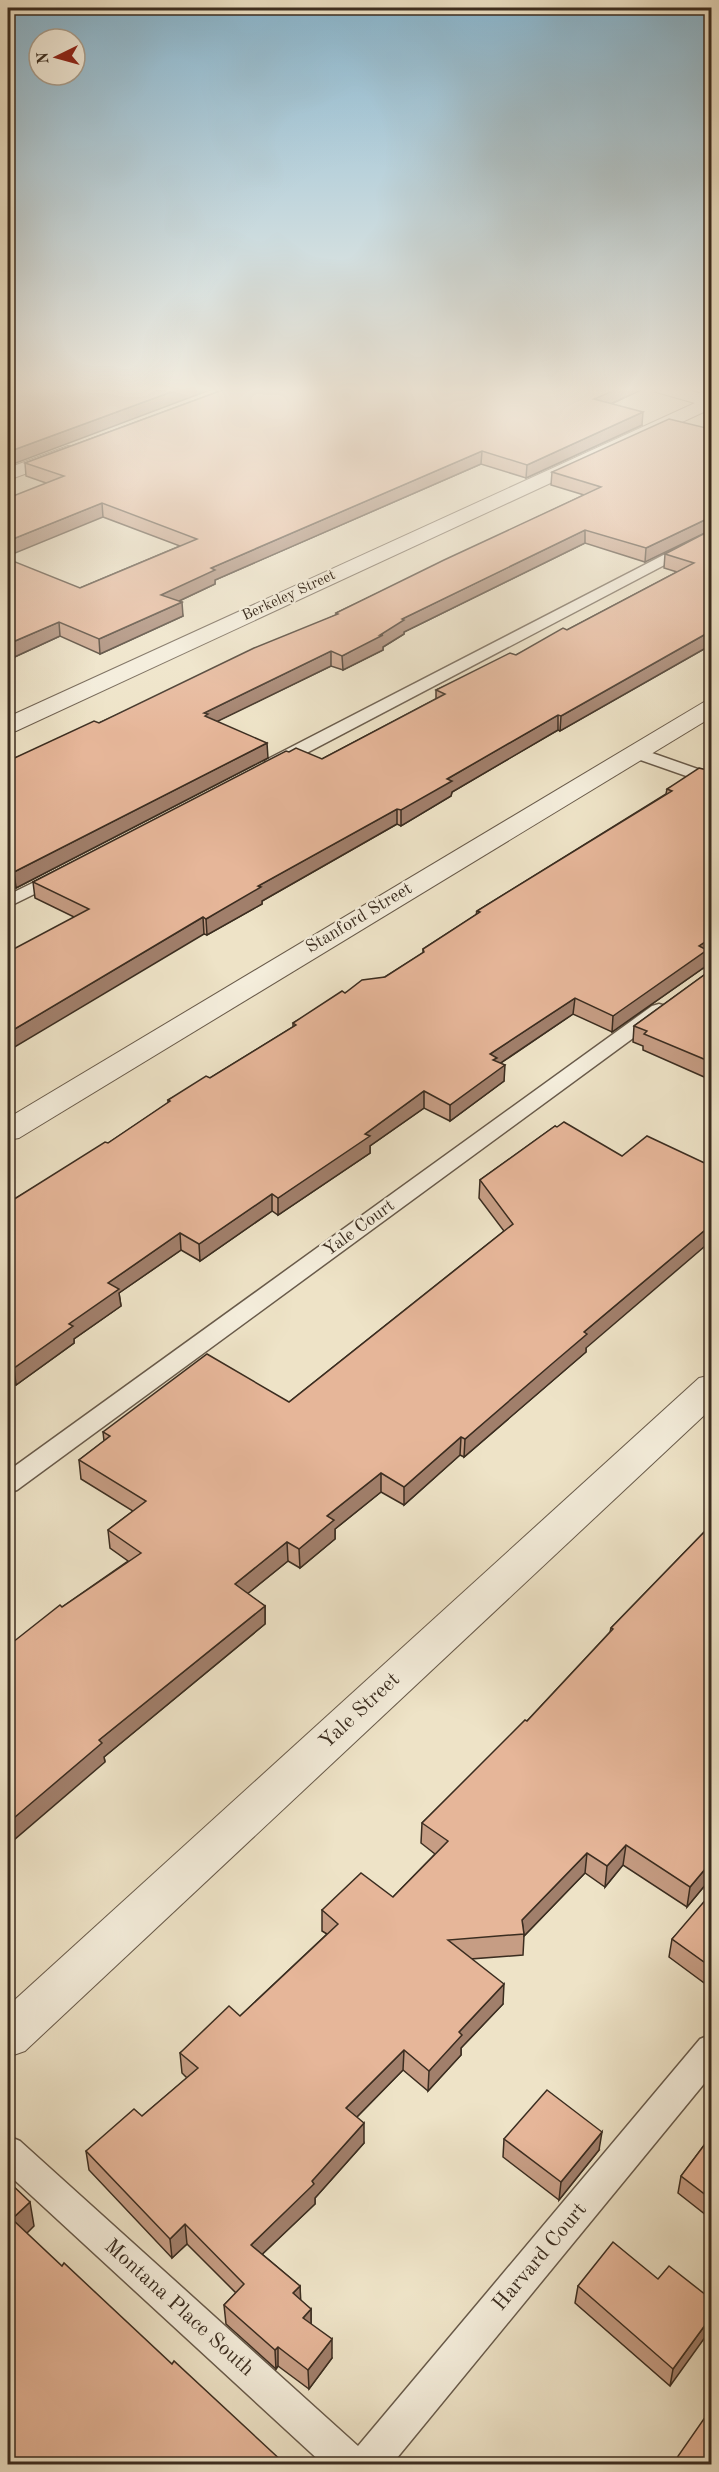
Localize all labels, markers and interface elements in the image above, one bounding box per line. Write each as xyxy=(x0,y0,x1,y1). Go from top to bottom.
north arrow xyxy=(27,27,87,87)
text: N xyxy=(35,51,53,65)
street label: Berkeley Street xyxy=(240,568,338,624)
street label: Stanford Street xyxy=(303,879,415,957)
street label: Yale Court xyxy=(320,1196,398,1260)
street label: Yale Street xyxy=(316,1669,404,1753)
street label: Harvard Court xyxy=(489,2199,591,2315)
street label: Montana Place South xyxy=(100,2236,258,2380)

